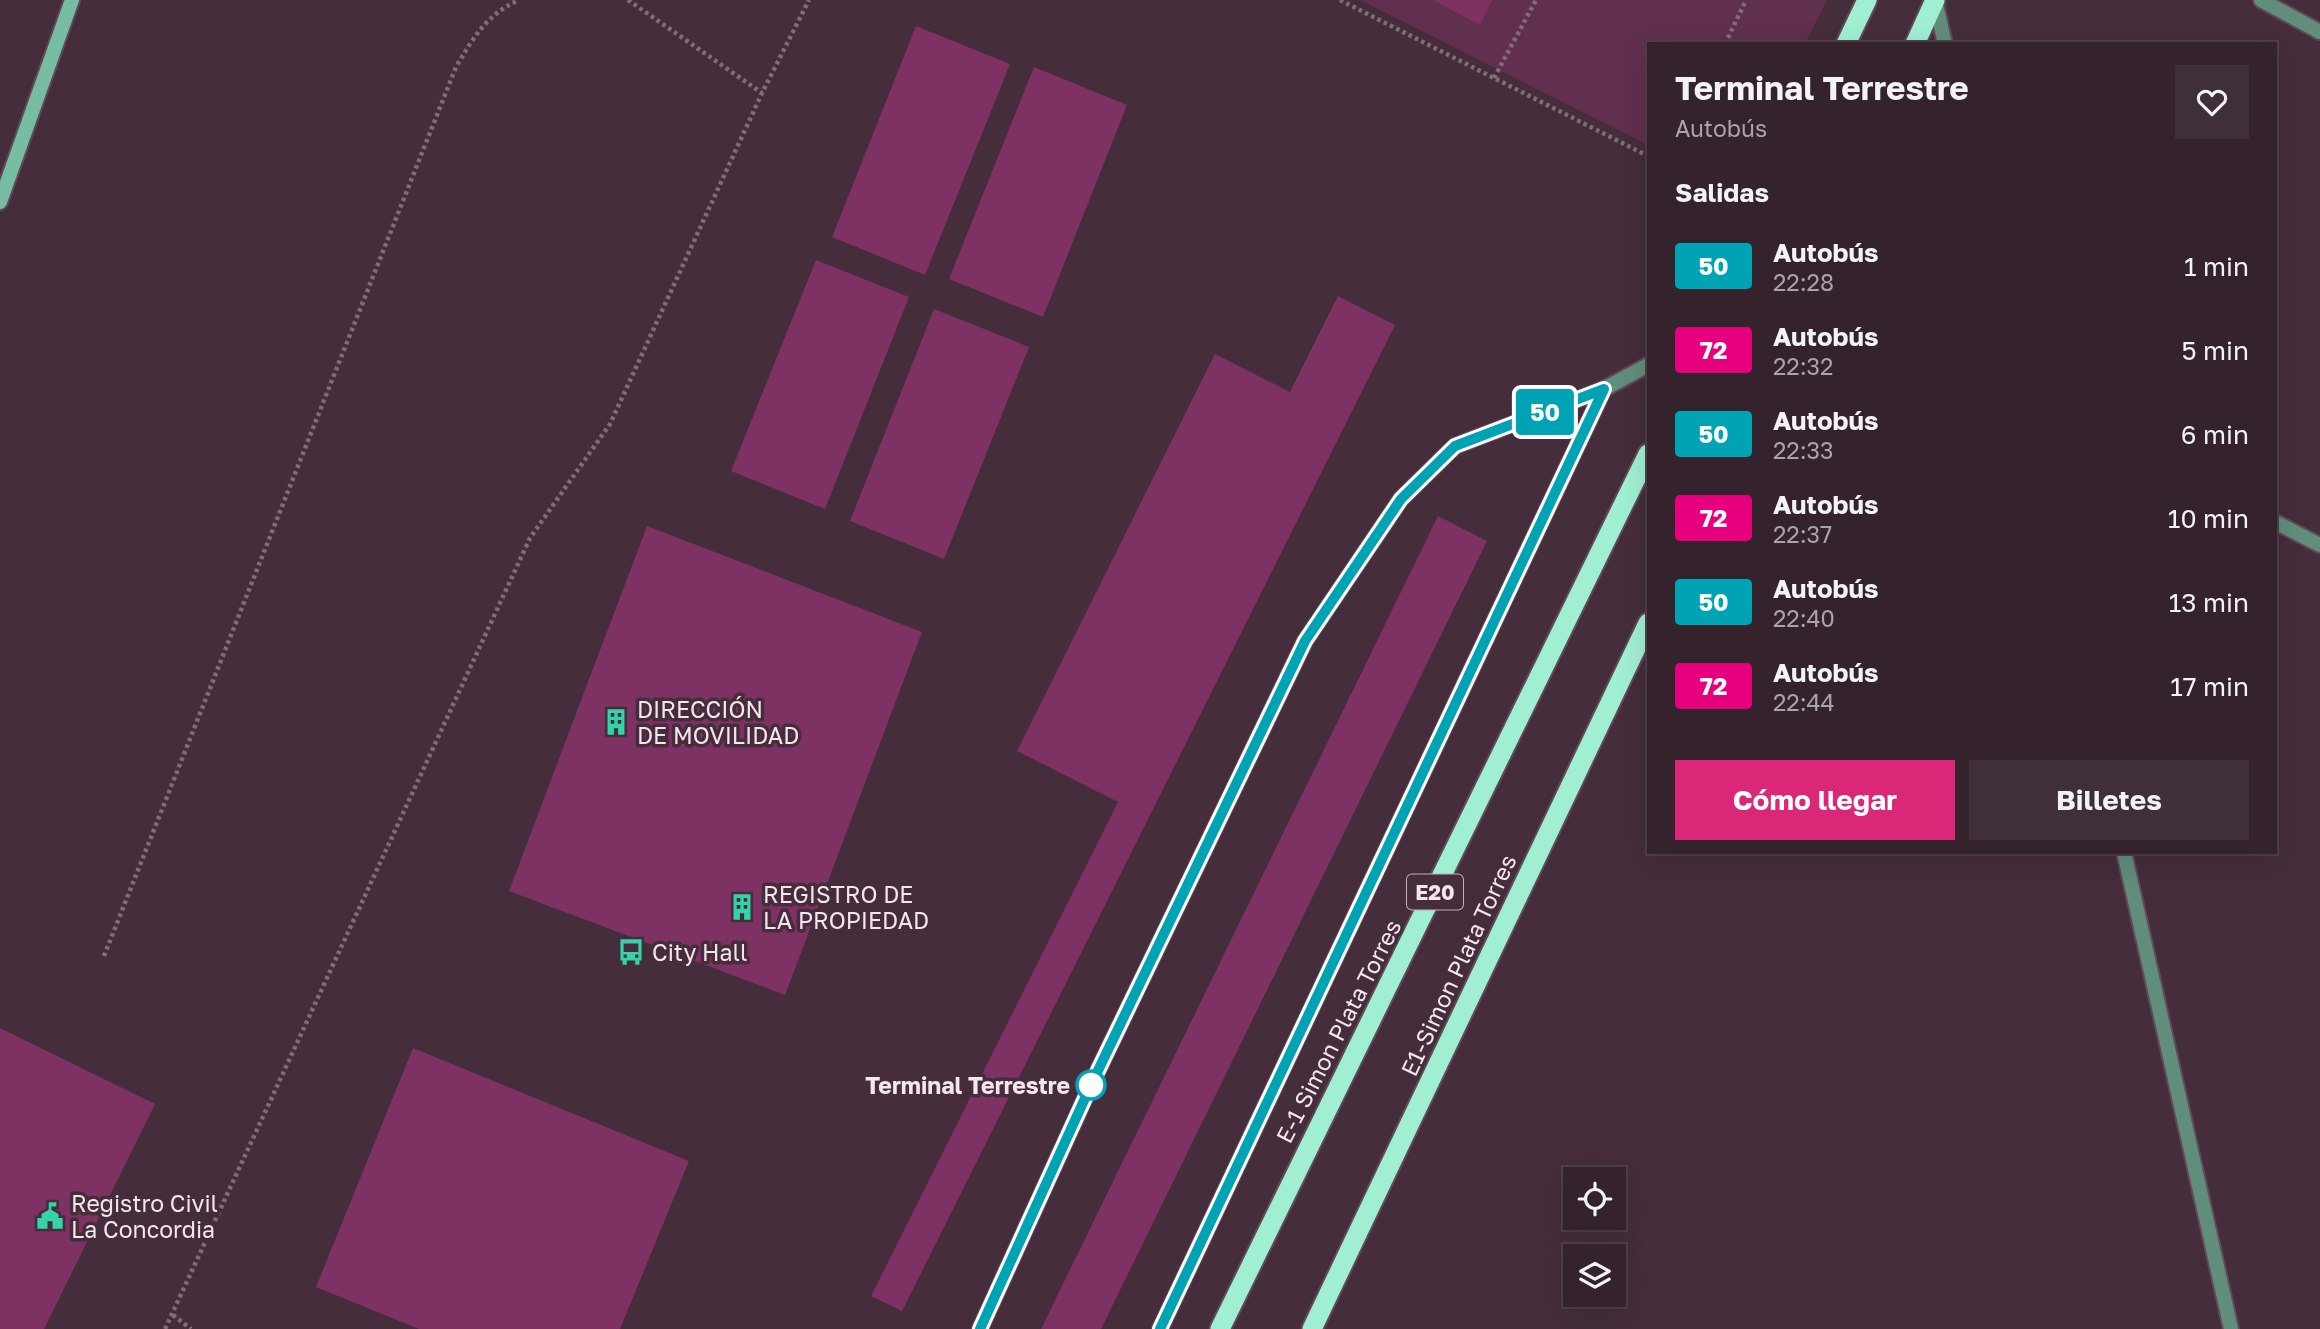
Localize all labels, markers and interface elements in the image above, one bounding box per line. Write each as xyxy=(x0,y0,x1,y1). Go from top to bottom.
button: heart xyxy=(2175,65,2249,139)
text: Terminal Terrestre xyxy=(1675,68,1969,107)
text: Autobús xyxy=(1675,114,1767,142)
text: Salidas xyxy=(1675,177,1769,208)
text: Autobús xyxy=(1773,237,1879,268)
text: 50 xyxy=(1698,251,1729,280)
text: 1 min xyxy=(2184,251,2249,282)
text: 22:28 xyxy=(1773,268,1834,296)
text: Autobús xyxy=(1773,321,1879,352)
text: 72 xyxy=(1700,335,1727,364)
text: 5 min xyxy=(2181,335,2249,366)
text: 22:32 xyxy=(1773,352,1833,380)
line badge: 50 xyxy=(1514,389,1576,435)
text: 50 xyxy=(1530,397,1560,426)
text: Autobús xyxy=(1773,405,1879,436)
text: 50 xyxy=(1698,419,1729,448)
text: 6 min xyxy=(2181,419,2249,450)
text: 22:33 xyxy=(1773,436,1834,464)
text: Autobús xyxy=(1773,489,1879,520)
text: 72 xyxy=(1700,503,1727,532)
text: 10 min xyxy=(2168,503,2249,534)
text: 22:37 xyxy=(1773,520,1832,548)
text: Autobús xyxy=(1773,573,1879,604)
text: 50 xyxy=(1698,587,1729,616)
text: 13 min xyxy=(2169,587,2249,618)
text: 22:40 xyxy=(1773,604,1835,632)
text: Autobús xyxy=(1773,657,1879,688)
text: 72 xyxy=(1700,671,1727,700)
text: 17 min xyxy=(2170,671,2249,702)
text: 22:44 xyxy=(1773,688,1835,716)
place label: DIRECCIÓN DE MOVILIDAD xyxy=(637,695,799,749)
building icon: DIRECCIÓN DE MOVILIDAD xyxy=(601,707,631,737)
button: Cómo llegar xyxy=(1675,760,1955,840)
button: Billetes xyxy=(1969,760,2249,840)
street label: E1-Simon Plata Torres xyxy=(1394,850,1522,1080)
road number: E20 xyxy=(1407,874,1463,910)
place label: REGISTRO DE LA PROPIEDAD xyxy=(763,880,929,934)
building icon: REGISTRO DE LA PROPIEDAD xyxy=(727,892,757,922)
street label: E-1 Simon Plata Torres xyxy=(1269,915,1407,1147)
bus stop icon: City Hall xyxy=(616,937,646,967)
place label: City Hall xyxy=(652,938,747,966)
marker: Terminal Terrestre xyxy=(1076,1070,1106,1100)
place label: Terminal Terrestre xyxy=(865,1071,1070,1099)
map controls xyxy=(1563,1167,1626,1307)
button: locate xyxy=(1563,1167,1626,1230)
place label: Registro Civil La Concordia xyxy=(71,1189,218,1243)
public building icon: Registro Civil La Concordia xyxy=(35,1201,65,1231)
button: layers xyxy=(1563,1244,1626,1307)

